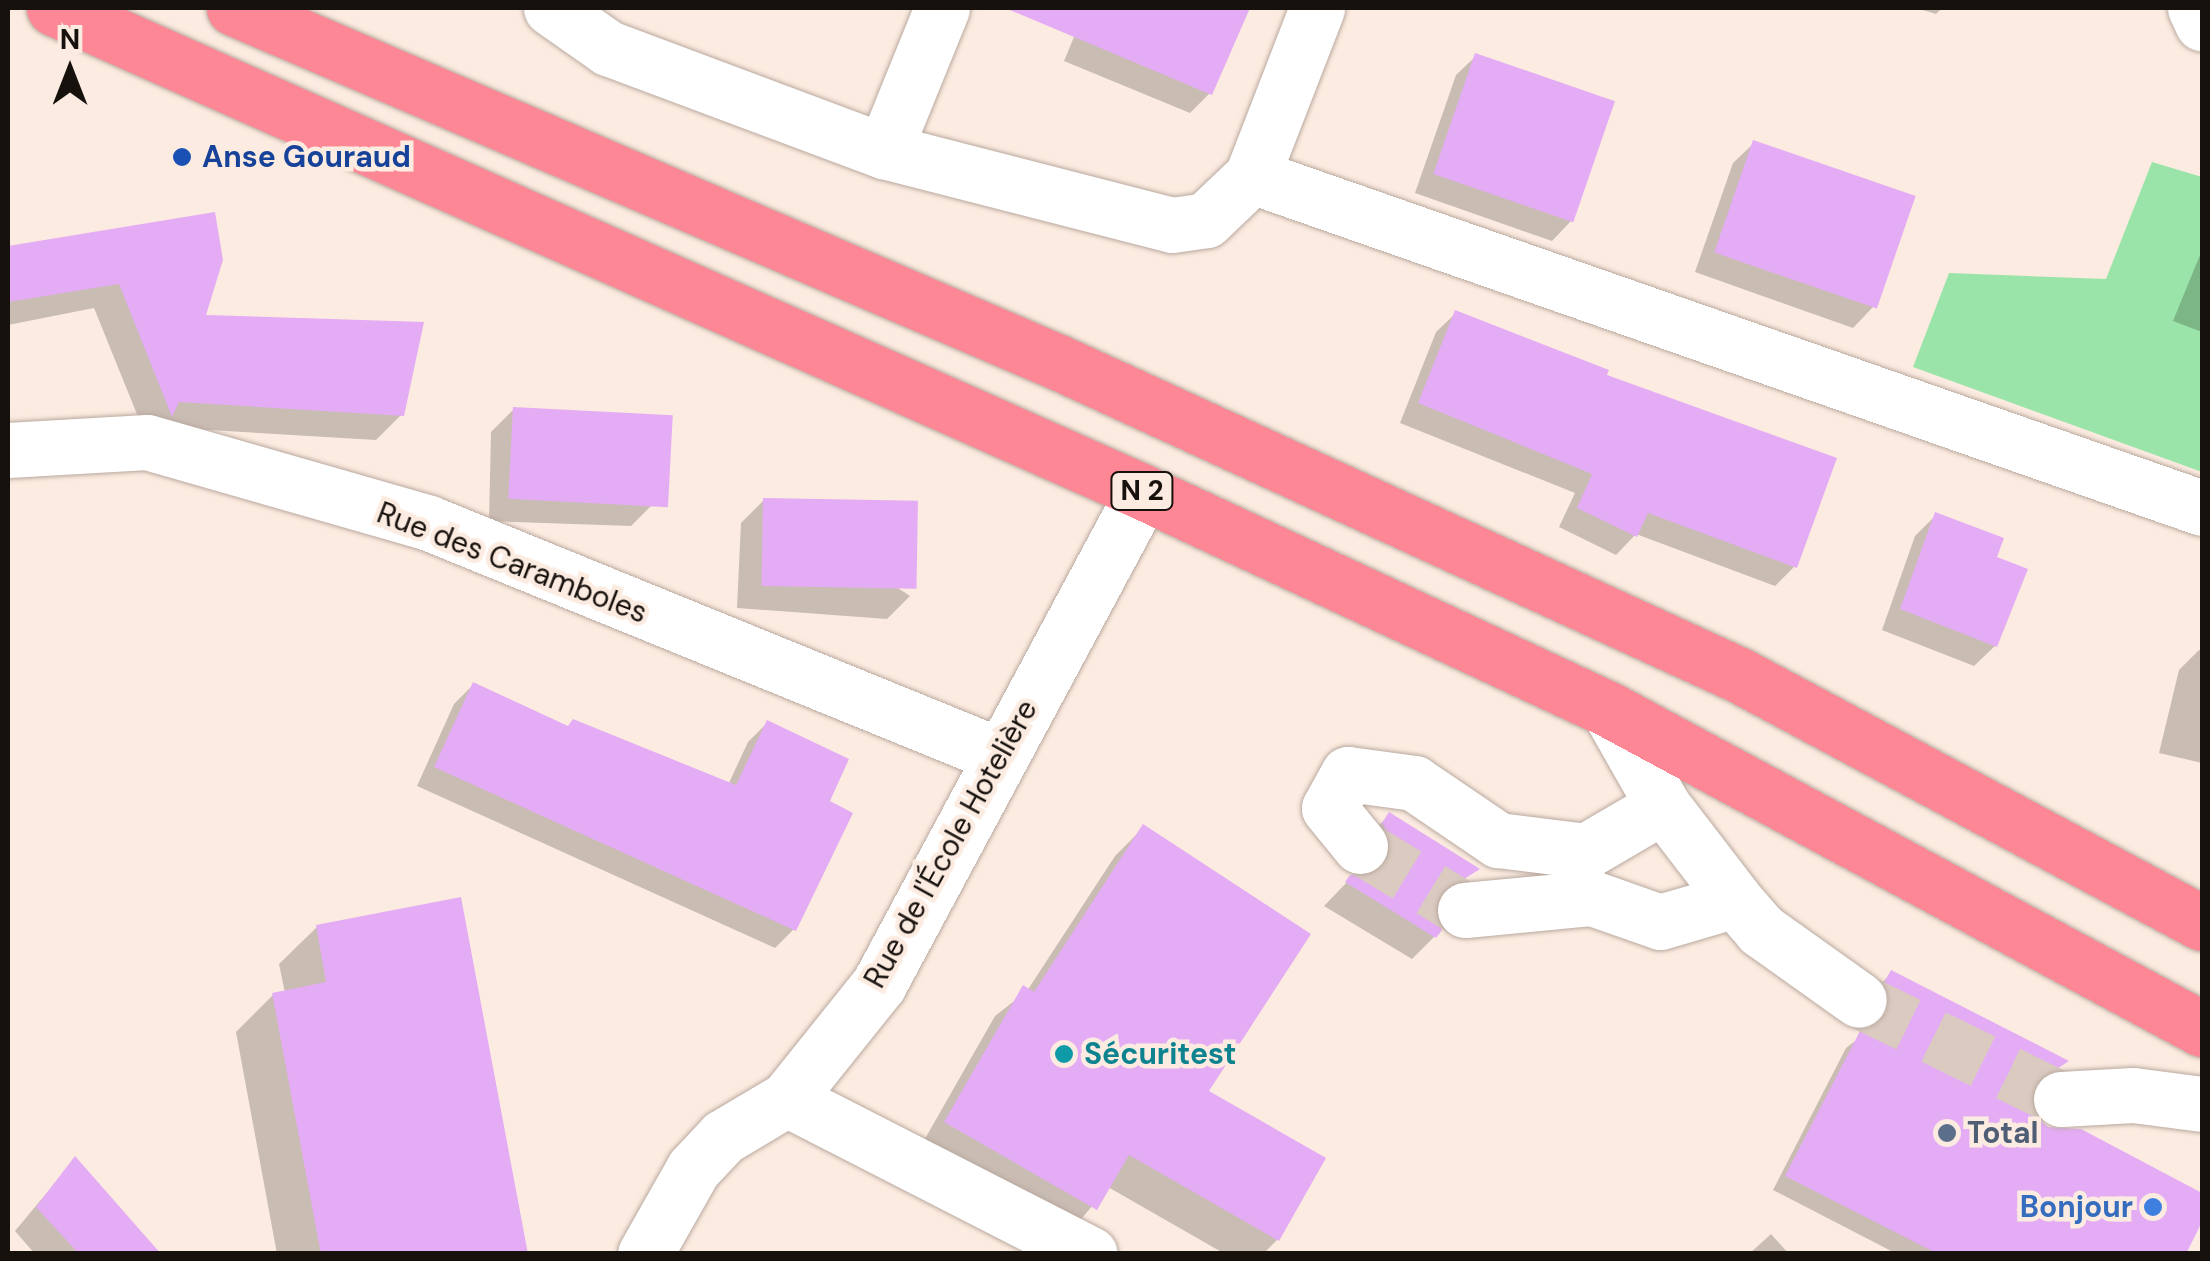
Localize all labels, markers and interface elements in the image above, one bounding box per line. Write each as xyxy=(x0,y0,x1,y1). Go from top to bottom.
north arrow xyxy=(20,20,120,120)
text: N xyxy=(60,21,80,58)
place label: Anse Gouraud xyxy=(202,139,411,175)
marker: Anse Gouraud xyxy=(171,146,193,168)
road number: N 2 xyxy=(1110,468,1174,514)
street label: Rue des Caramboles xyxy=(372,495,652,631)
street label: Rue de l'École Hotelière xyxy=(857,694,1045,994)
place label: Sécuritest xyxy=(1084,1036,1237,1072)
marker: Sécuritest xyxy=(1053,1043,1075,1065)
place label: Total xyxy=(1967,1115,2038,1151)
marker: Total xyxy=(1936,1122,1958,1144)
place label: Bonjour xyxy=(2020,1189,2133,1225)
marker: Bonjour xyxy=(2142,1196,2164,1218)

